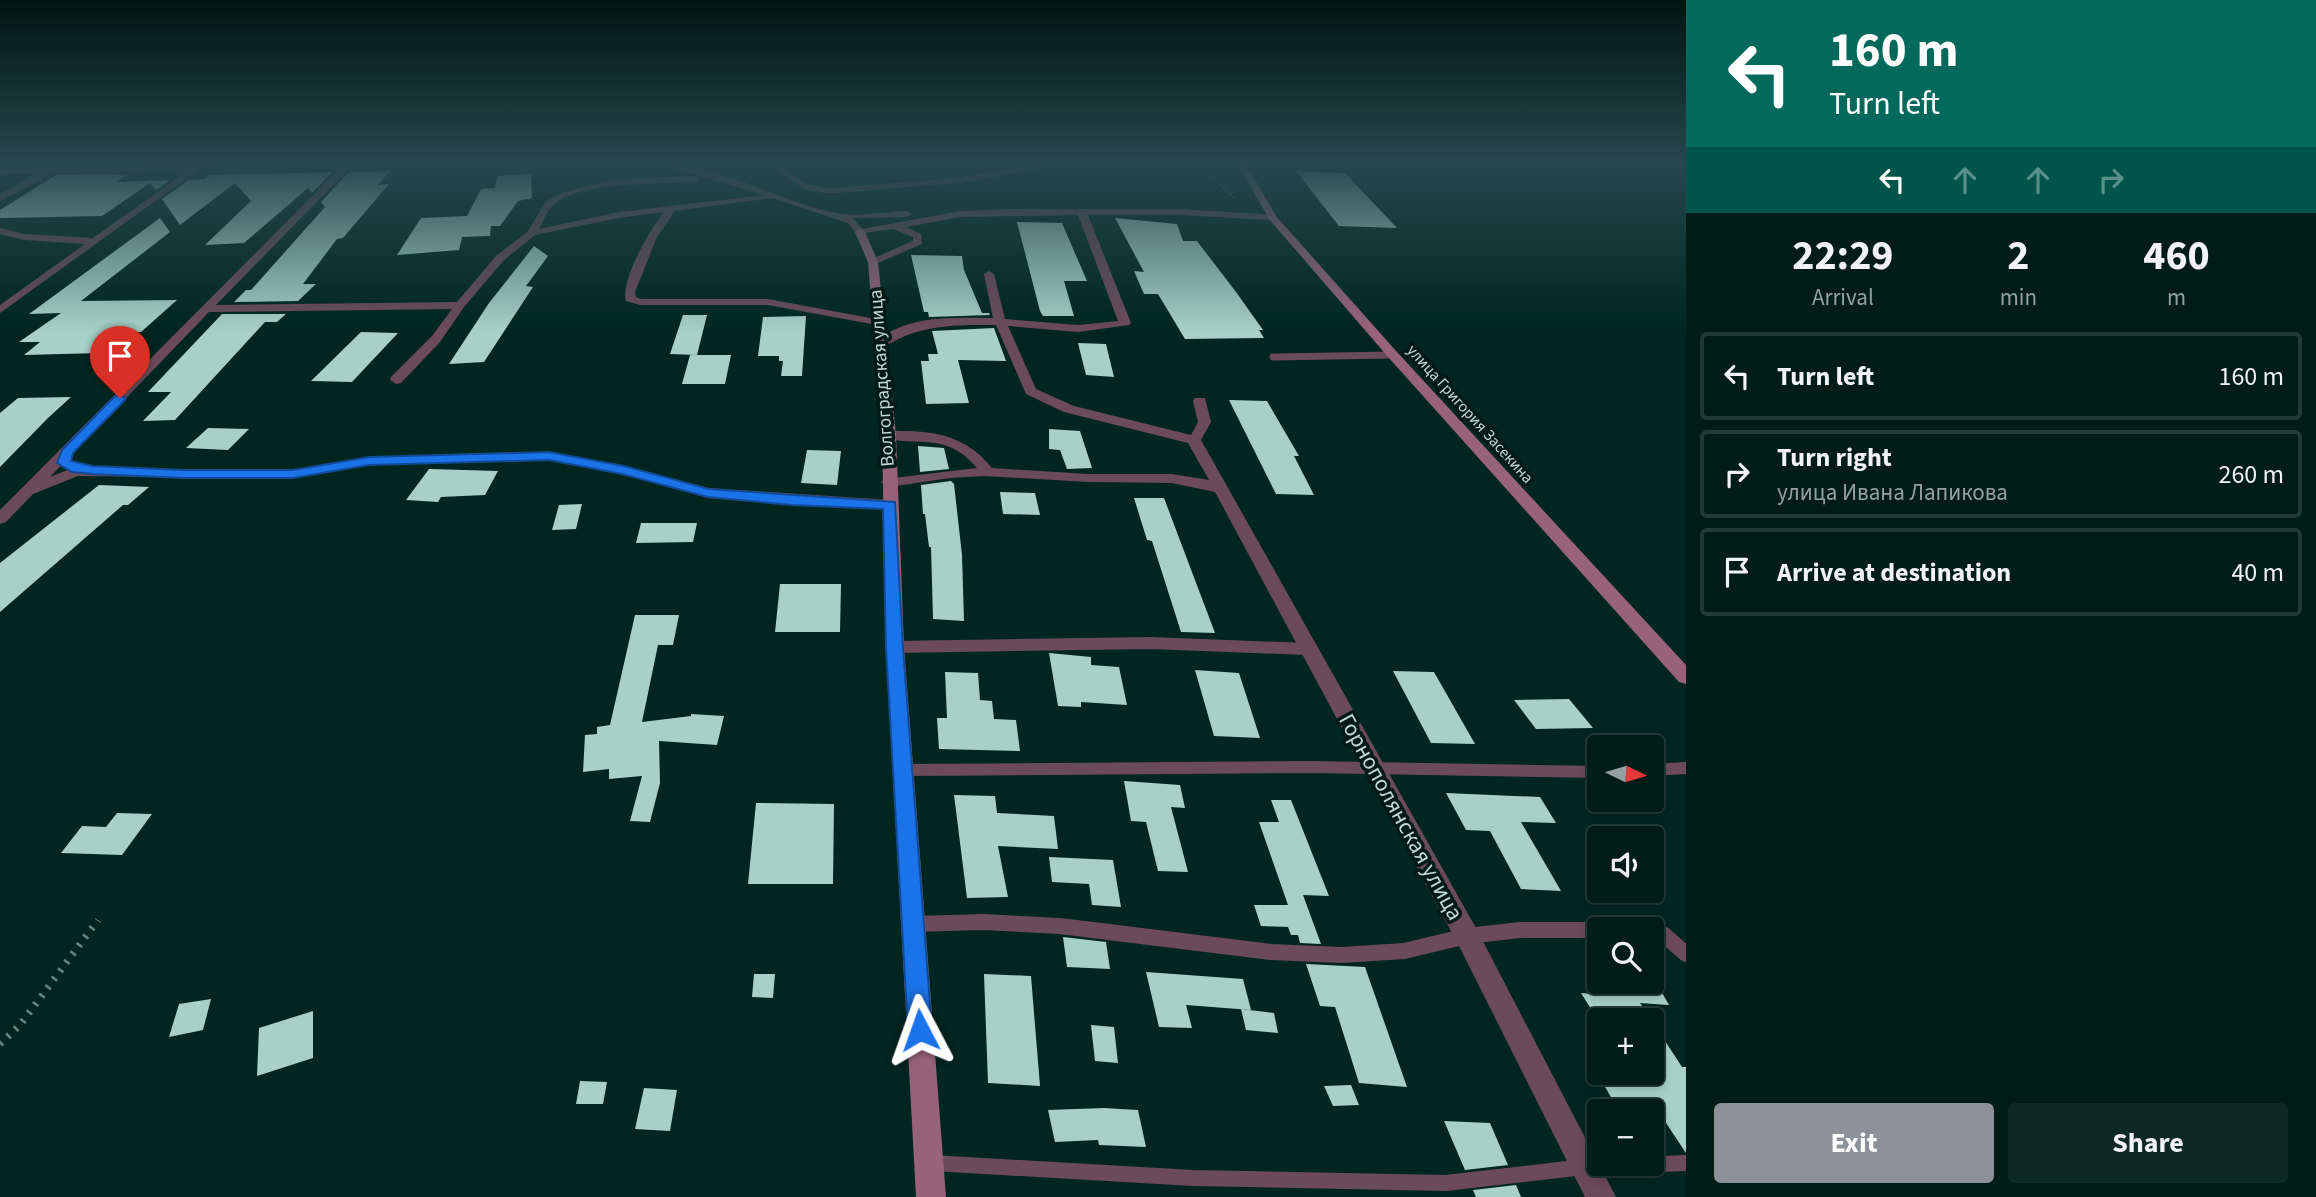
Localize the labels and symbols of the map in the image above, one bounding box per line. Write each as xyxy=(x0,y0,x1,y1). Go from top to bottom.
street label: Волгоградская улица xyxy=(862,289,902,467)
pin xyxy=(90,326,150,398)
street label: улица Григория Засекина xyxy=(1402,340,1538,488)
street label: Горнополянская улица xyxy=(1330,708,1472,926)
north arrow xyxy=(1587,735,1664,812)
position arrow xyxy=(883,993,957,1067)

